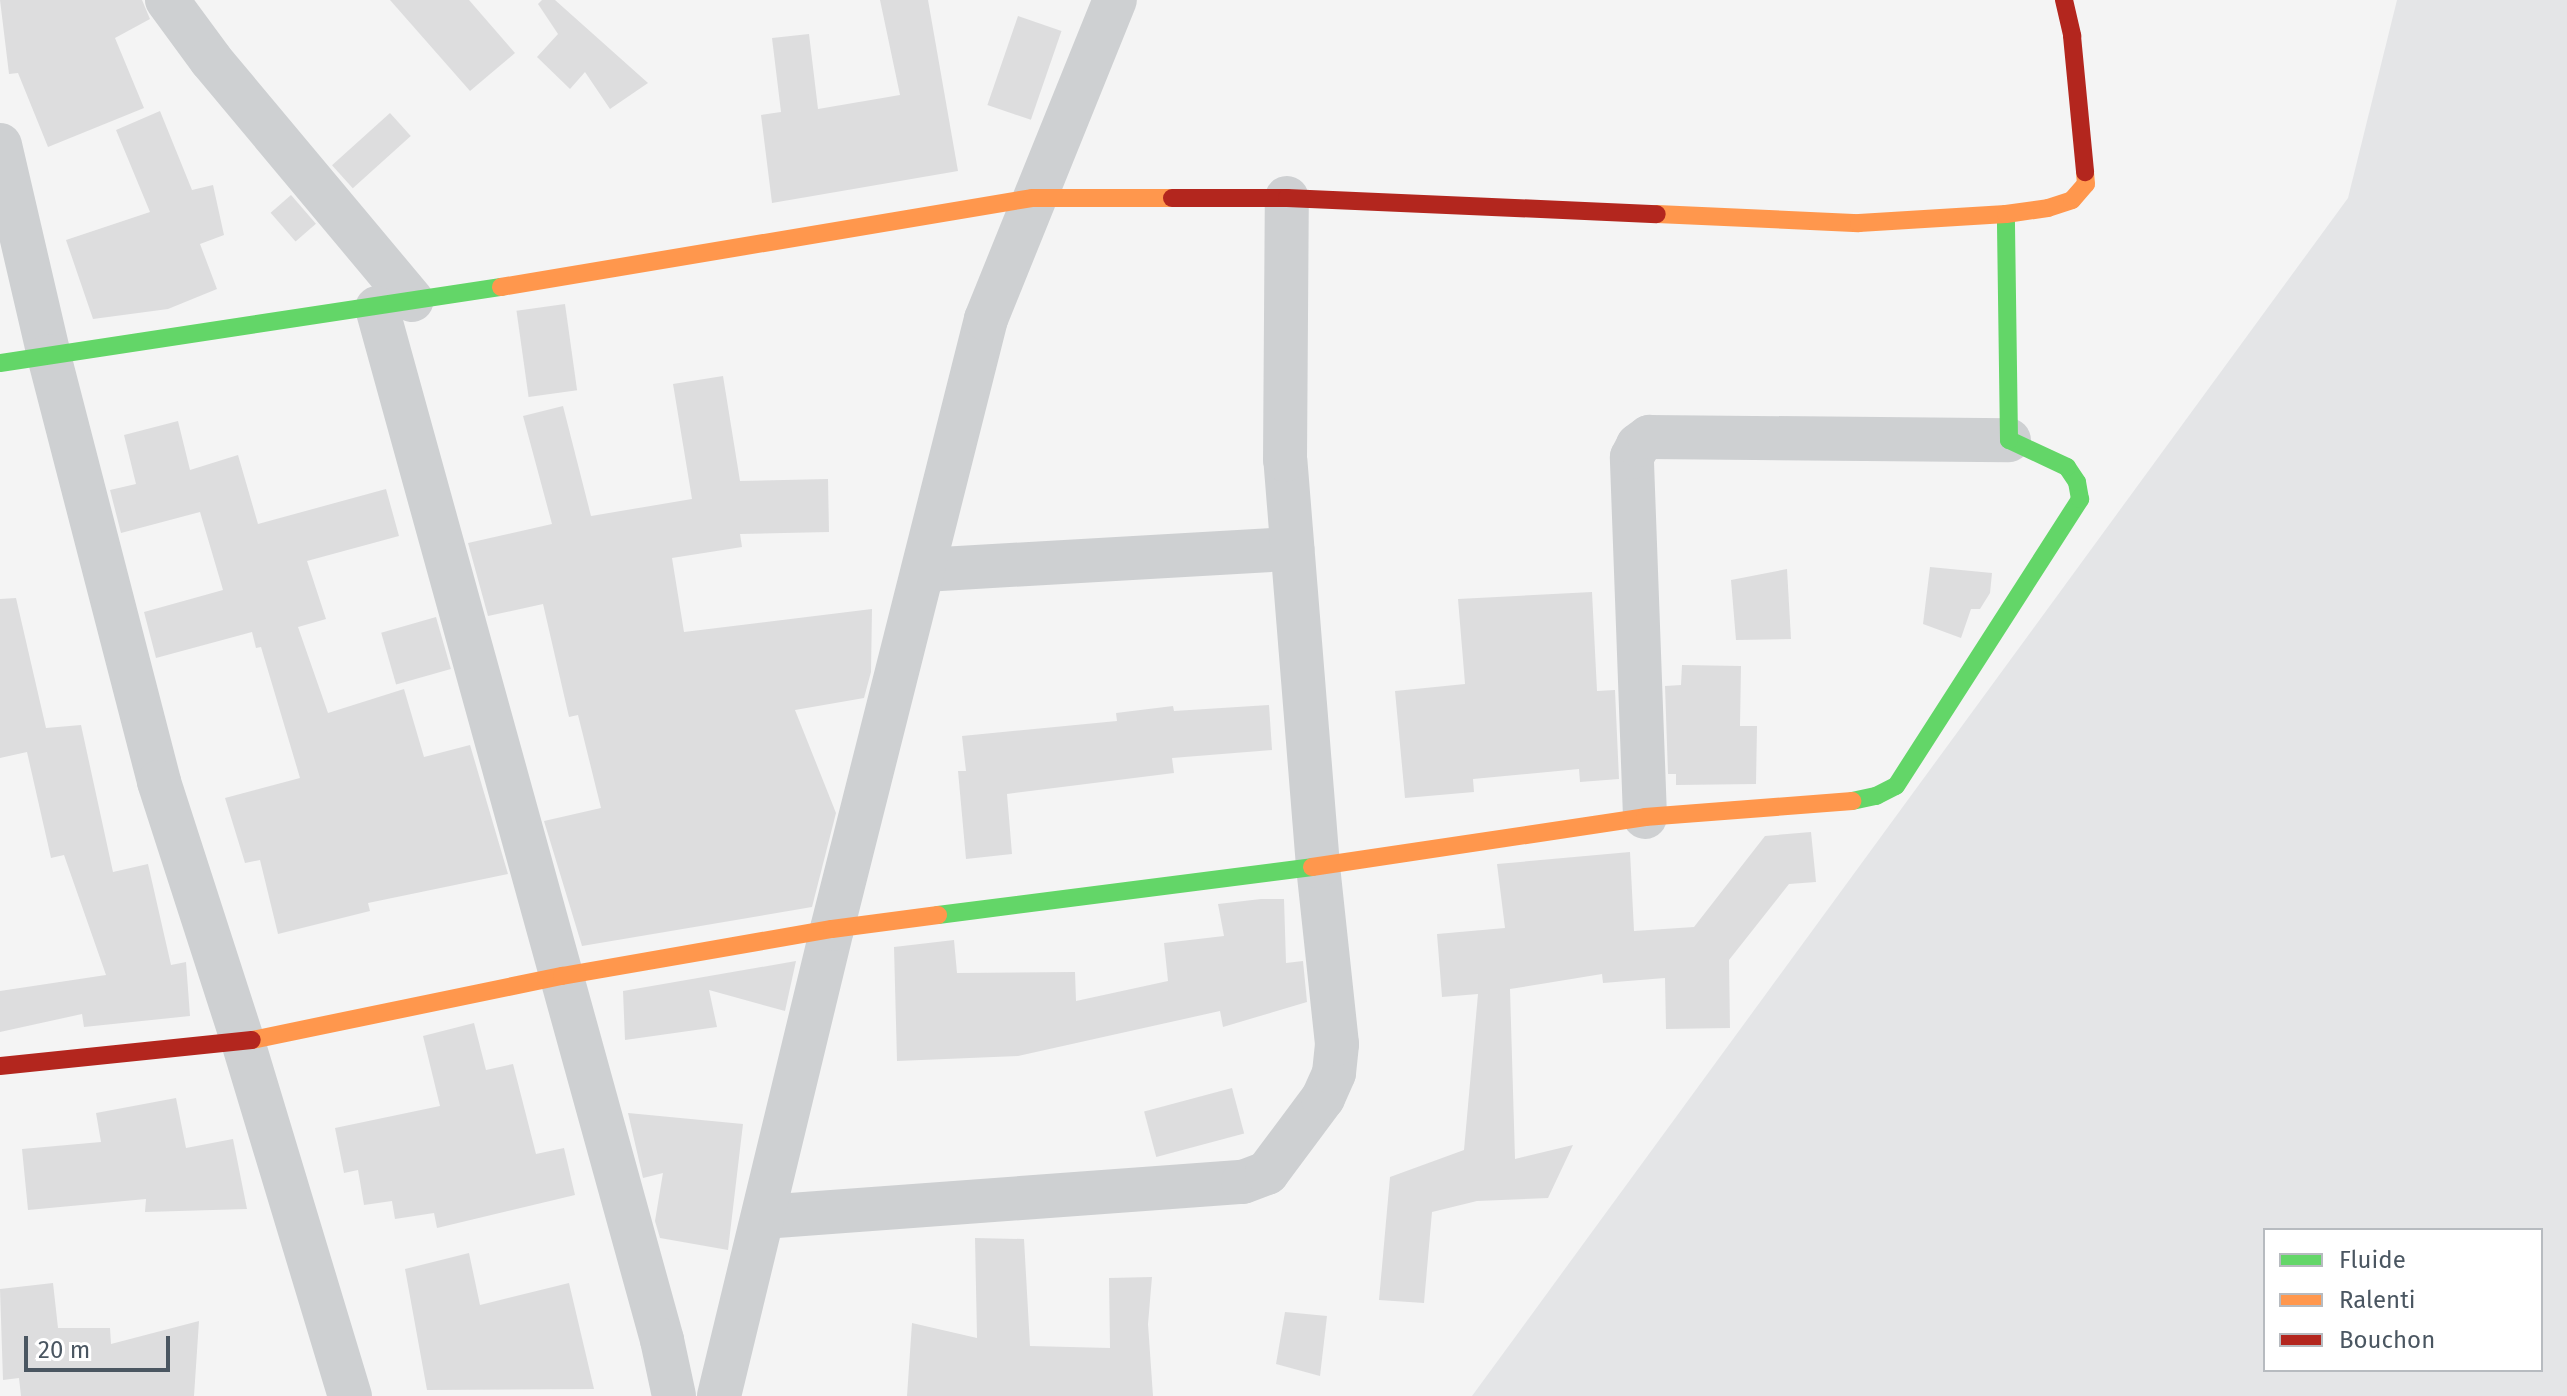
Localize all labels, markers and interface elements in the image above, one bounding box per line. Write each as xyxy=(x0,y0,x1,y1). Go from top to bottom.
legend xyxy=(2263,1228,2543,1372)
text: Fluide xyxy=(2339,1246,2406,1274)
text: Ralenti xyxy=(2339,1286,2416,1314)
scale bar xyxy=(28,1320,174,1370)
text: Bouchon xyxy=(2339,1326,2435,1354)
text: 20 m xyxy=(38,1336,90,1364)

